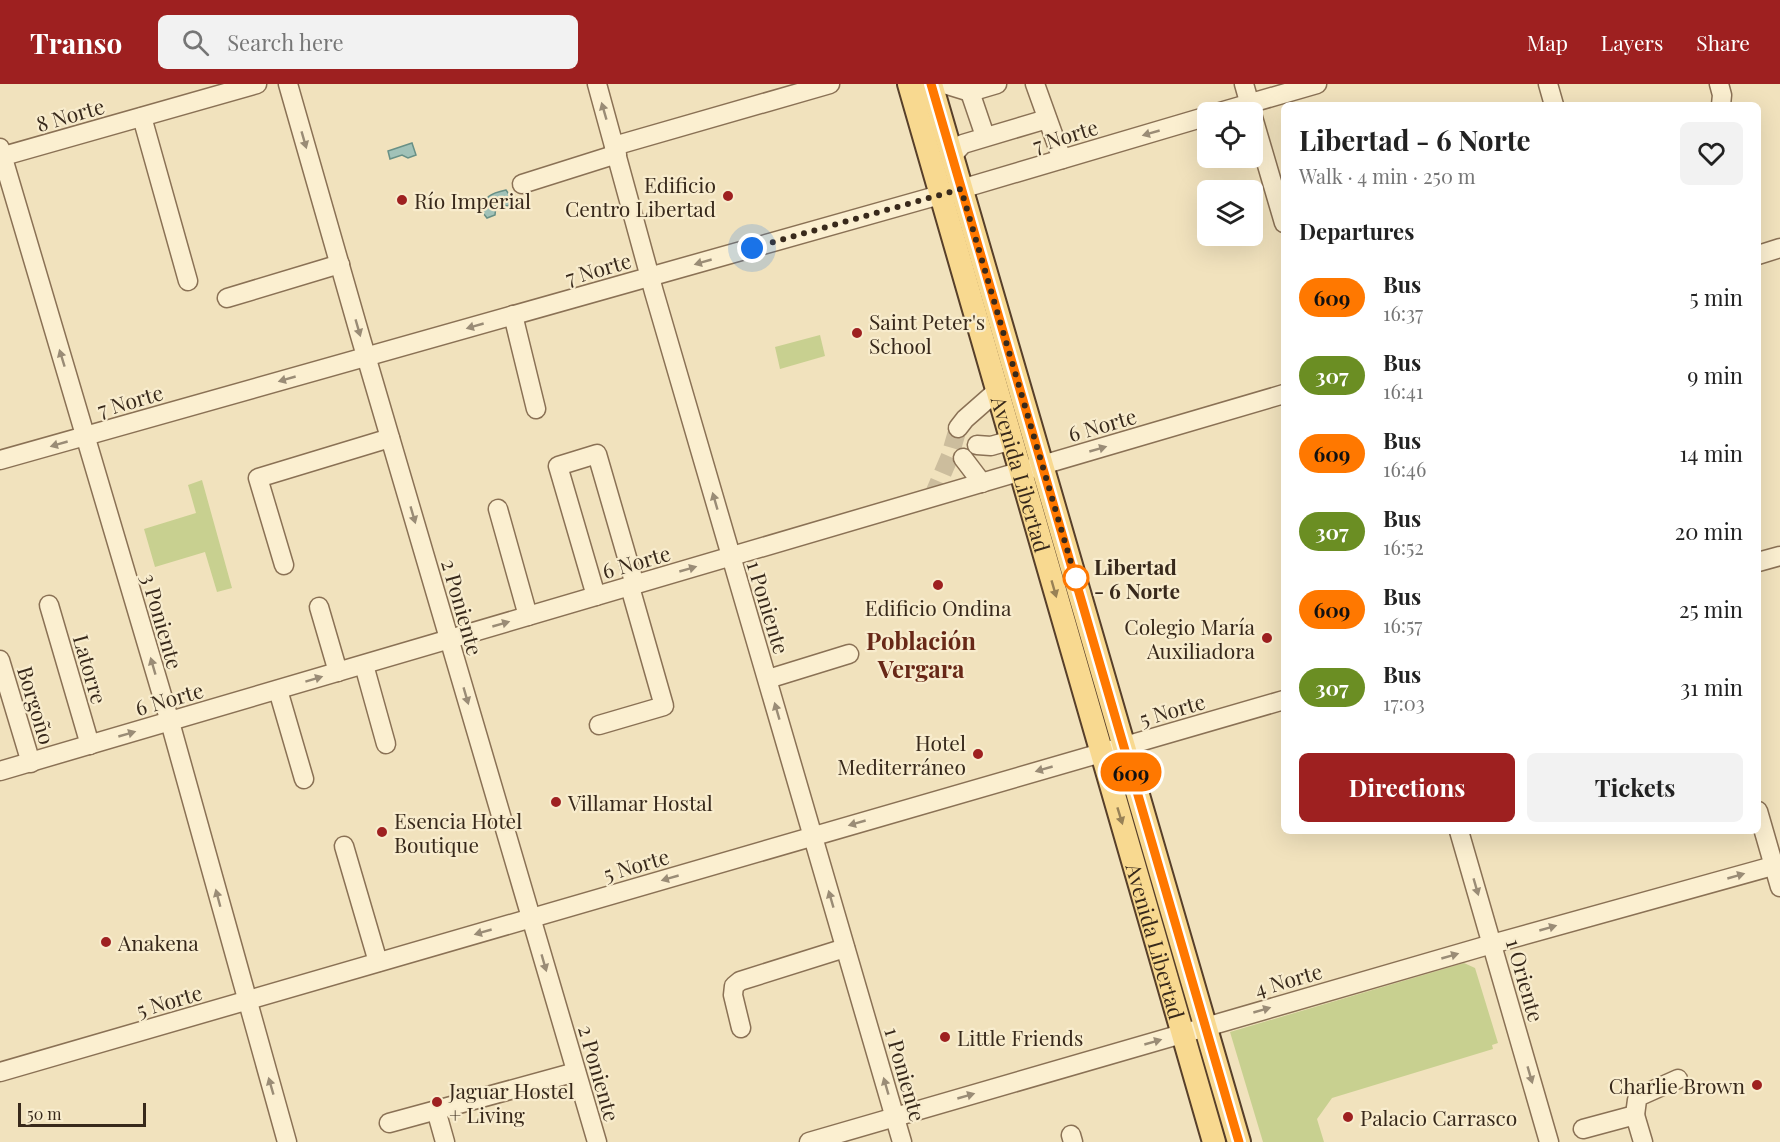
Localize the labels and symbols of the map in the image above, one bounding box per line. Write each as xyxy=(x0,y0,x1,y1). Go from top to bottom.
street label: 8 Norte xyxy=(33,91,107,137)
one-way arrow xyxy=(599,102,608,120)
street label: 7 Norte xyxy=(1029,112,1101,158)
one-way arrow xyxy=(1142,129,1160,138)
one-way arrow xyxy=(300,131,309,149)
place label: Edificio Centro Libertad xyxy=(565,170,716,222)
place label: Río Imperial xyxy=(414,186,531,214)
marker: Edificio Centro Libertad xyxy=(721,189,735,203)
marker: Río Imperial xyxy=(395,193,409,207)
your location xyxy=(737,233,767,263)
street label: 7 Norte xyxy=(562,245,634,291)
one-way arrow xyxy=(694,258,712,267)
place label: Saint Peter's School xyxy=(869,307,985,359)
one-way arrow xyxy=(353,319,363,337)
one-way arrow xyxy=(466,322,484,331)
marker: Saint Peter's School xyxy=(850,326,864,340)
one-way arrow xyxy=(57,349,66,367)
one-way arrow xyxy=(278,375,296,384)
street label: 7 Norte xyxy=(94,377,166,423)
street label: Avenida Libertad xyxy=(985,392,1057,555)
street label: 6 Norte xyxy=(1065,401,1139,447)
one-way arrow xyxy=(50,439,68,449)
one-way arrow xyxy=(1089,444,1107,453)
one-way arrow xyxy=(709,492,719,510)
one-way arrow xyxy=(408,506,418,524)
street label: 6 Norte xyxy=(599,538,673,584)
place label: Libertad - 6 Norte xyxy=(1094,552,1180,604)
street label: 2 Poniente xyxy=(436,556,490,658)
street label: 1 Poniente xyxy=(742,557,796,657)
one-way arrow xyxy=(680,564,698,573)
marker: Libertad - 6 Norte xyxy=(1063,565,1089,591)
street label: 3 Poniente xyxy=(136,570,190,672)
marker: Edificio Ondina xyxy=(931,578,945,592)
one-way arrow xyxy=(1050,580,1059,598)
place label: Edificio Ondina xyxy=(865,593,1012,621)
place label: Colegio María Auxiliadora xyxy=(1124,612,1256,664)
one-way arrow xyxy=(492,619,510,628)
district label: Población Vergara xyxy=(866,624,976,684)
street label: Latorre xyxy=(68,631,114,707)
marker: Colegio María Auxiliadora xyxy=(1260,631,1274,645)
one-way arrow xyxy=(148,657,157,675)
street label: Borgoño xyxy=(12,662,62,748)
one-way arrow xyxy=(305,674,323,683)
street label: 6 Norte xyxy=(132,675,206,721)
street label: 5 Norte xyxy=(1136,686,1208,732)
one-way arrow xyxy=(461,687,471,705)
one-way arrow xyxy=(772,702,781,720)
place label: Hotel Mediterráneo xyxy=(837,728,966,780)
one-way arrow xyxy=(118,729,136,738)
marker: Hotel Mediterráneo xyxy=(971,747,985,761)
line badge: 609 xyxy=(1096,752,1166,792)
one-way arrow xyxy=(1035,765,1053,774)
place label: Villamar Hostal xyxy=(567,788,713,816)
marker: Villamar Hostal xyxy=(549,795,563,809)
place label: Esencia Hotel Boutique xyxy=(394,806,522,858)
one-way arrow xyxy=(1116,807,1125,825)
one-way arrow xyxy=(848,819,866,829)
marker: Esencia Hotel Boutique xyxy=(375,825,389,839)
street label: 5 Norte xyxy=(600,841,672,887)
street label: Avenida Libertad xyxy=(1120,859,1192,1022)
one-way arrow xyxy=(1727,871,1745,880)
one-way arrow xyxy=(661,874,679,883)
one-way arrow xyxy=(1471,878,1481,896)
one-way arrow xyxy=(213,889,222,907)
one-way arrow xyxy=(826,890,835,908)
one-way arrow xyxy=(1539,923,1558,933)
place label: Anakena xyxy=(117,928,199,956)
one-way arrow xyxy=(473,928,491,937)
marker: Anakena xyxy=(99,935,113,949)
street label: 1 Oriente xyxy=(1501,935,1551,1025)
one-way arrow xyxy=(1441,951,1459,960)
one-way arrow xyxy=(540,954,549,972)
street label: 4 Norte xyxy=(1251,956,1325,1002)
street label: 5 Norte xyxy=(133,977,205,1023)
one-way arrow xyxy=(1253,1005,1271,1014)
street label: 2 Poniente xyxy=(573,1022,627,1124)
place label: Little Friends xyxy=(957,1023,1083,1051)
street label: 1 Poniente xyxy=(879,1024,933,1124)
marker: Little Friends xyxy=(938,1030,952,1044)
one-way arrow xyxy=(1144,1037,1162,1046)
one-way arrow xyxy=(1526,1066,1535,1084)
place label: Charlie Brown xyxy=(1609,1071,1745,1099)
place label: Jaguar Hostel + Living xyxy=(448,1076,574,1128)
one-way arrow xyxy=(266,1077,275,1095)
one-way arrow xyxy=(881,1077,890,1095)
marker: Charlie Brown xyxy=(1750,1078,1764,1092)
one-way arrow xyxy=(957,1091,975,1100)
marker: Jaguar Hostel + Living xyxy=(430,1095,444,1109)
scale bar xyxy=(18,1100,146,1128)
place label: Palacio Carrasco xyxy=(1360,1103,1517,1131)
marker: Palacio Carrasco xyxy=(1341,1110,1355,1124)

